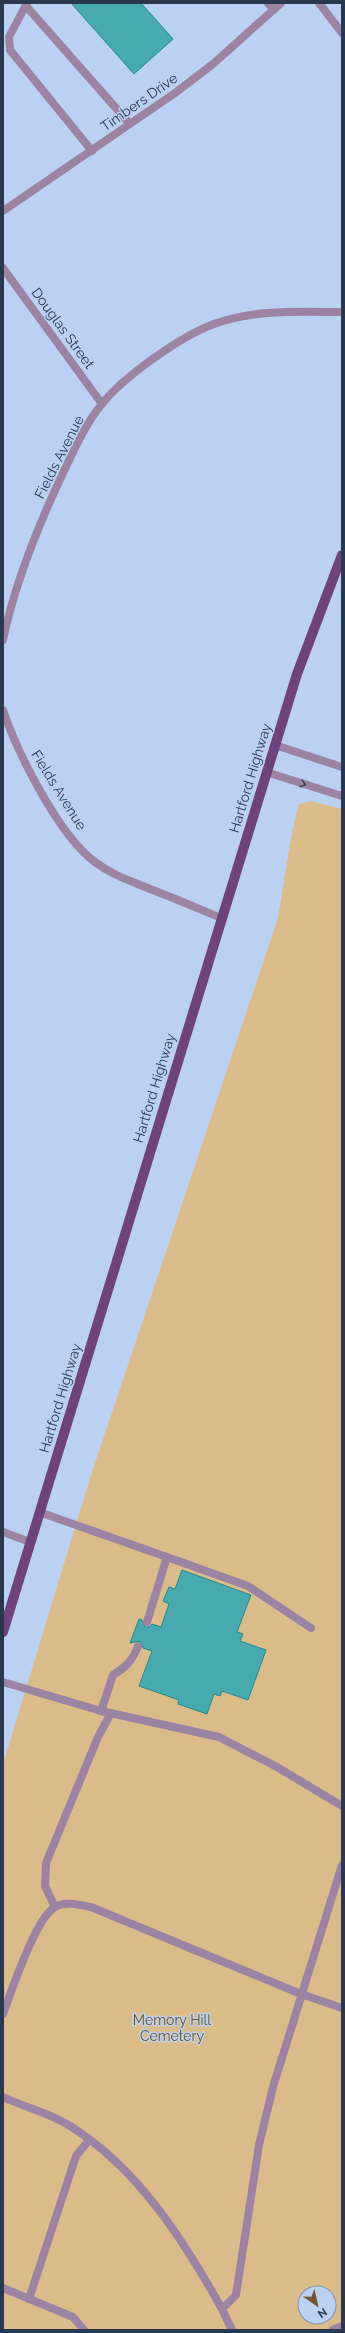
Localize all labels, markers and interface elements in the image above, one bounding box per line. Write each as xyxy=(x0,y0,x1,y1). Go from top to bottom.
street label: Timbers Drive xyxy=(98,70,180,134)
street label: Douglas Street xyxy=(28,285,98,372)
street label: Fields Avenue xyxy=(31,413,87,501)
street label: Hartford Highway xyxy=(226,721,274,835)
street label: Fields Avenue xyxy=(28,747,90,833)
one-way arrow xyxy=(300,779,307,788)
street label: Hartford Highway xyxy=(130,1031,178,1145)
street label: Hartford Highway xyxy=(36,1341,84,1455)
park label: Memory Hill Cemetery xyxy=(133,2012,211,2044)
north arrow xyxy=(297,2285,337,2325)
text: N xyxy=(315,2305,329,2321)

